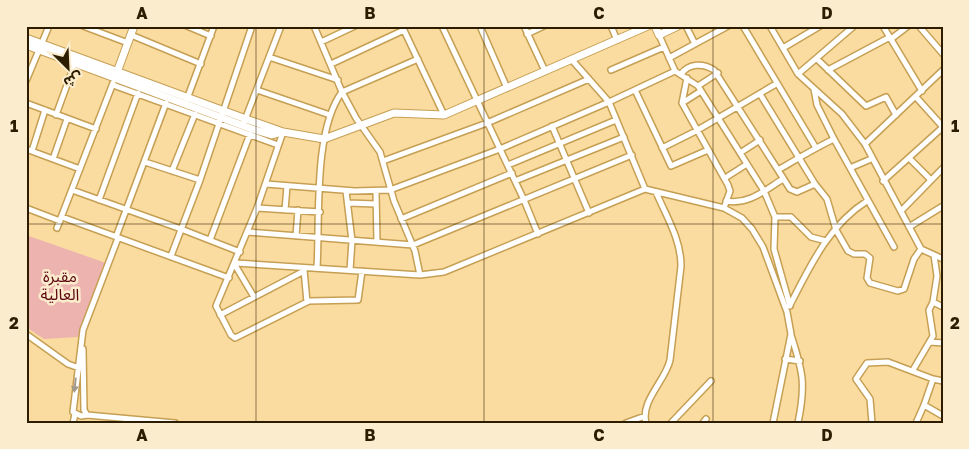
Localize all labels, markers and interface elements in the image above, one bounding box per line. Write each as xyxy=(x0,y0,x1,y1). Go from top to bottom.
text: A xyxy=(136,3,148,23)
text: B xyxy=(364,3,376,23)
text: C xyxy=(593,3,605,23)
text: D xyxy=(821,3,833,23)
north arrow xyxy=(42,42,92,92)
text: ش xyxy=(61,69,86,92)
text: 1 xyxy=(10,116,18,136)
text: 1 xyxy=(951,116,959,136)
park label: مقبرة العالية xyxy=(41,266,79,304)
text: 2 xyxy=(9,313,19,333)
text: 2 xyxy=(950,313,960,333)
one-way arrow xyxy=(71,377,79,393)
text: A xyxy=(136,425,148,445)
text: B xyxy=(364,425,376,445)
text: C xyxy=(593,425,605,445)
text: D xyxy=(821,425,833,445)

